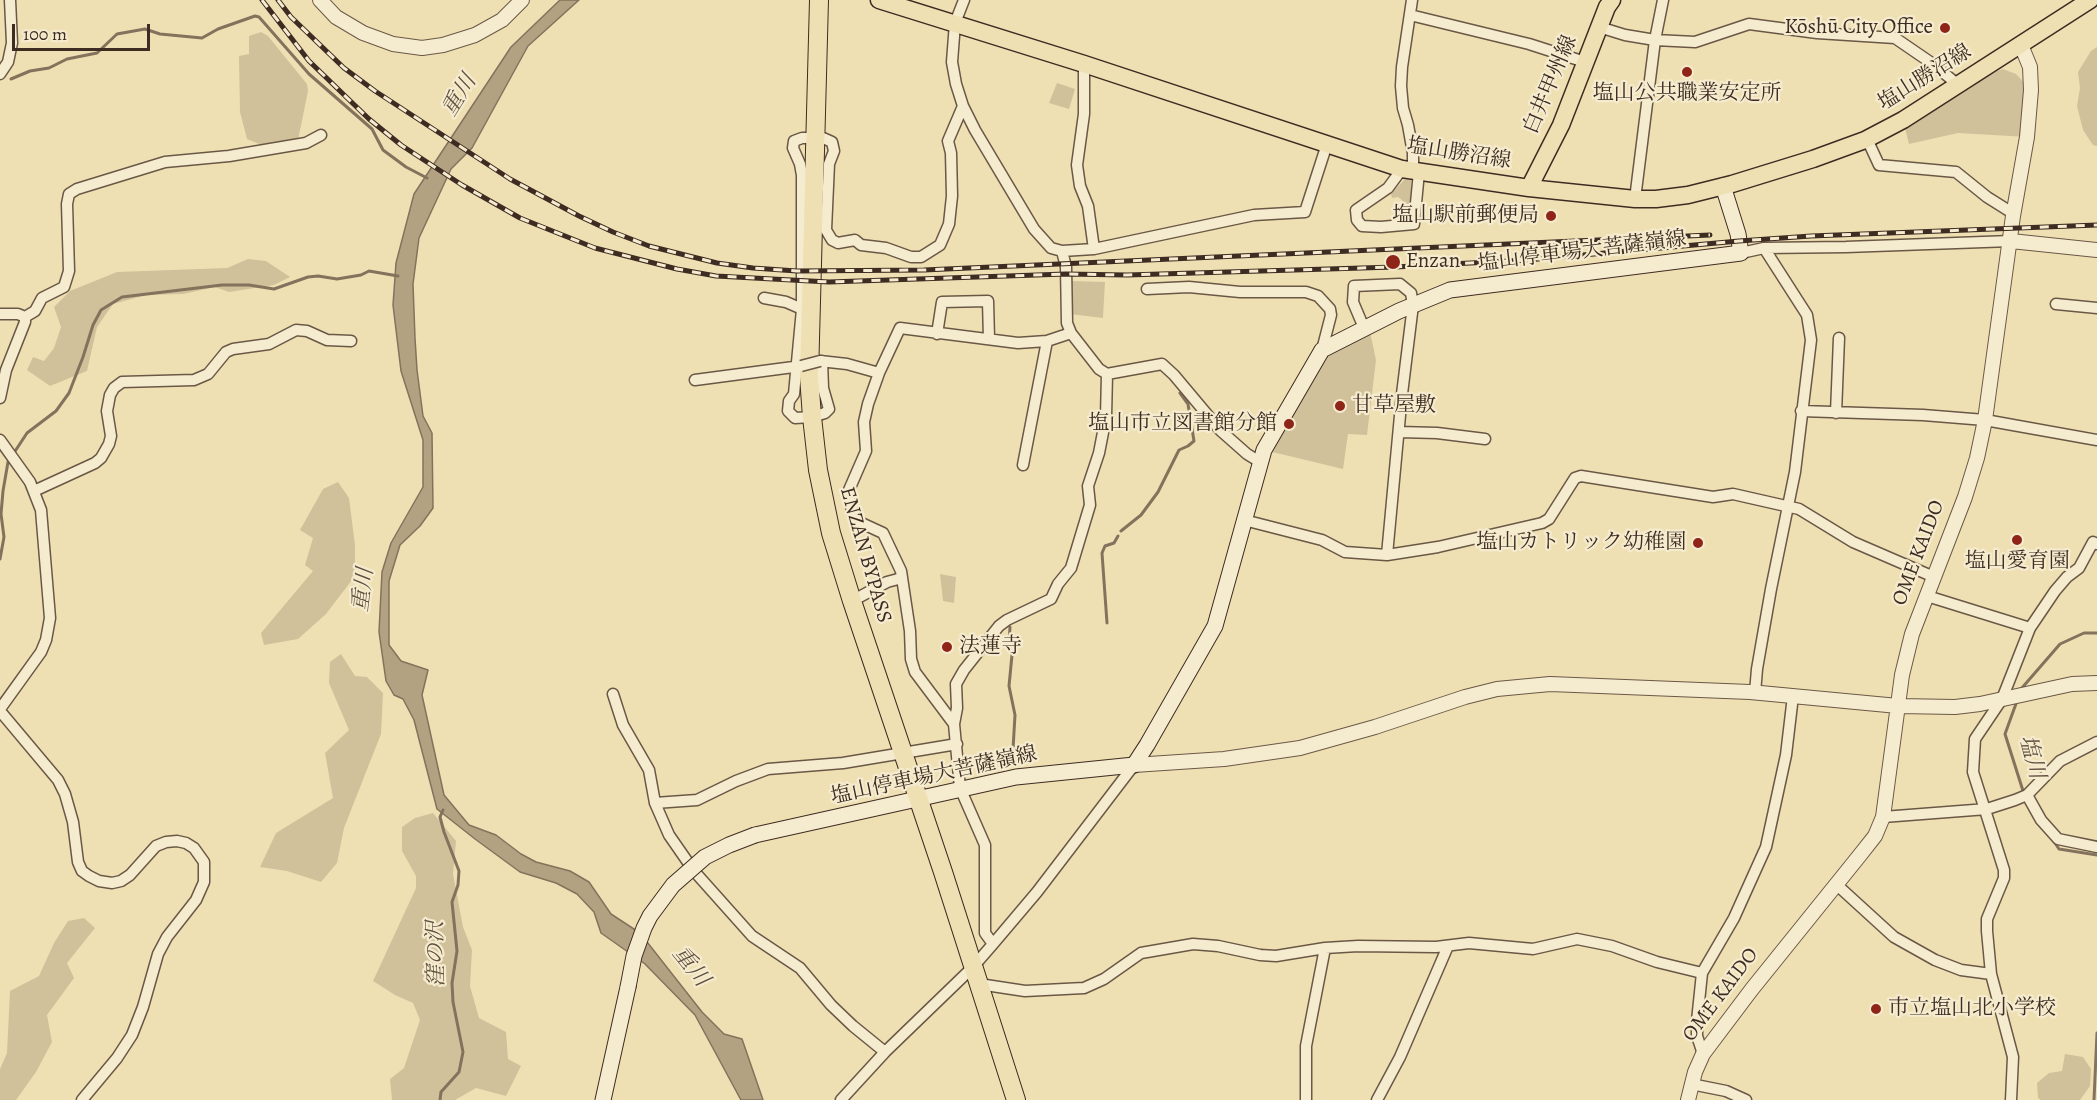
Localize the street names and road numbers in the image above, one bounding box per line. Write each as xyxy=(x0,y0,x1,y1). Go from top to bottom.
street label: 白井甲州線 xyxy=(1519,32,1583,138)
street label: 塩山勝沼線 xyxy=(1874,39,1976,117)
street label: 塩山勝沼線 xyxy=(1405,133,1513,175)
street label: 塩山停車場大菩薩嶺線 xyxy=(1476,227,1688,277)
street label: ENZAN BYPASS xyxy=(834,484,896,626)
street label: OME KAIDO xyxy=(1887,497,1951,609)
street label: 塩山停車場大菩薩嶺線 xyxy=(829,742,1039,810)
street label: OME KAIDO xyxy=(1678,943,1764,1047)

